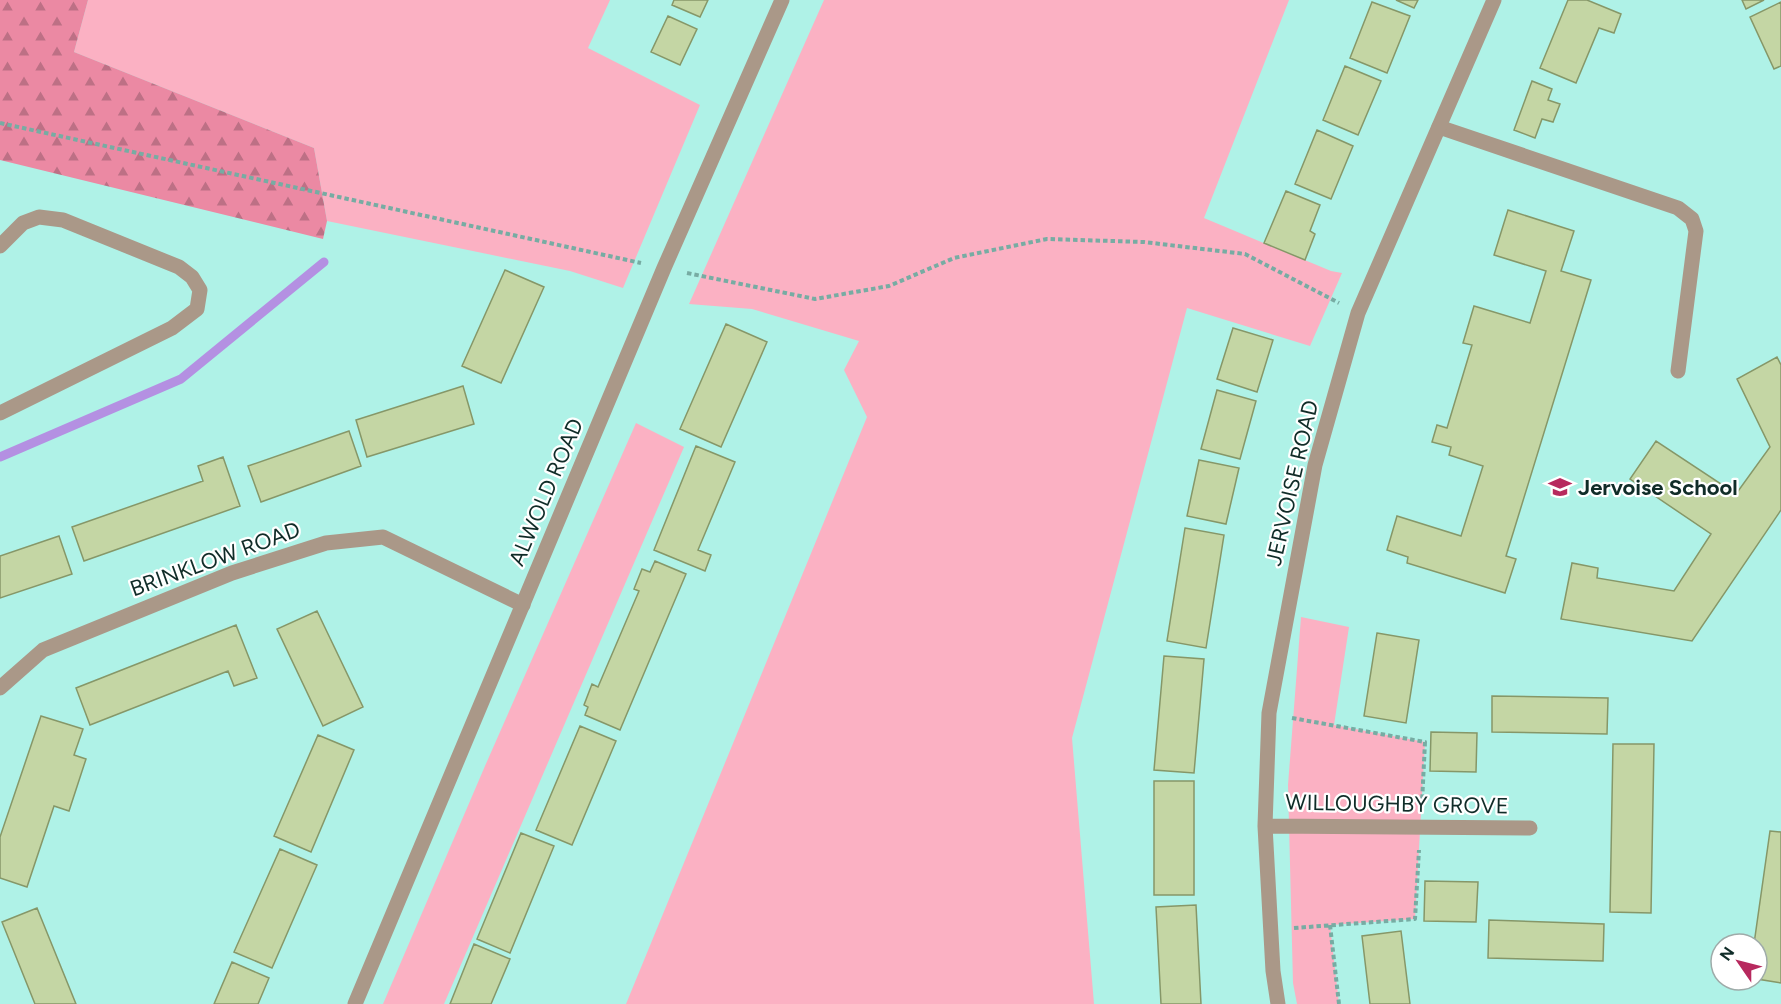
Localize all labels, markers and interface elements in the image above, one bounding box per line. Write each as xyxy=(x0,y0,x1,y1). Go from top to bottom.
street label: JERVOISE ROAD xyxy=(1260,398,1324,568)
street label: ALWOLD ROAD xyxy=(503,414,589,570)
school or university icon: Jervoise School xyxy=(1547,474,1573,500)
place label: Jervoise School xyxy=(1578,474,1738,501)
street label: BRINKLOW ROAD xyxy=(126,516,304,602)
street label: WILLOUGHBY GROVE xyxy=(1285,789,1509,819)
north arrow xyxy=(1709,932,1769,992)
text: N xyxy=(1716,943,1738,964)

